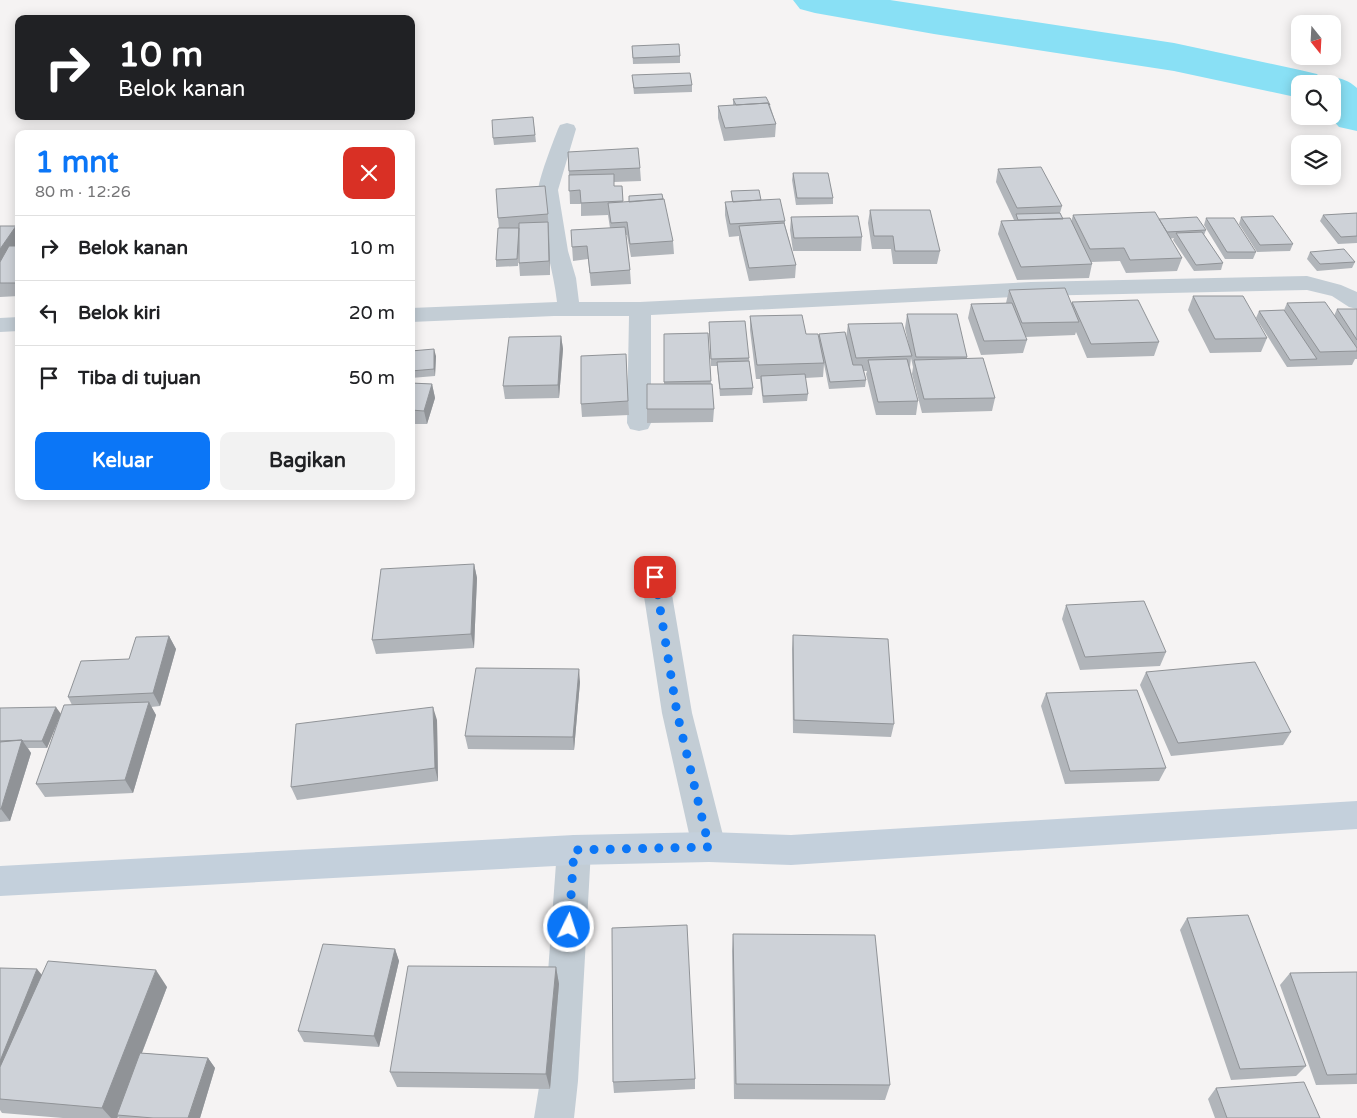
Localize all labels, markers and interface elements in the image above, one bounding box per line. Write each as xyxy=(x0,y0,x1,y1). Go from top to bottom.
north arrow xyxy=(1291,15,1341,65)
map controls xyxy=(1291,15,1341,185)
text: 10 m xyxy=(118,34,203,76)
icon: right xyxy=(35,35,100,100)
button: search xyxy=(1291,75,1341,125)
text: Belok kanan xyxy=(118,76,245,102)
button: layers xyxy=(1291,135,1341,185)
text: 1 mnt xyxy=(35,144,119,181)
button: close xyxy=(343,147,395,199)
text: 80 m · 12:26 xyxy=(35,182,131,202)
icon: right xyxy=(35,234,63,262)
text: Belok kanan xyxy=(78,237,188,259)
text: 10 m xyxy=(349,237,395,259)
icon: left xyxy=(35,299,63,327)
text: Belok kiri xyxy=(78,302,161,324)
text: 20 m xyxy=(349,302,395,324)
icon: arrive xyxy=(35,364,63,392)
text: Tiba di tujuan xyxy=(78,367,201,389)
text: 50 m xyxy=(349,367,395,389)
button: Keluar xyxy=(35,432,210,490)
button: Bagikan xyxy=(220,432,395,490)
pin xyxy=(634,556,676,598)
icon: arrive xyxy=(641,563,669,591)
position arrow xyxy=(542,900,594,952)

